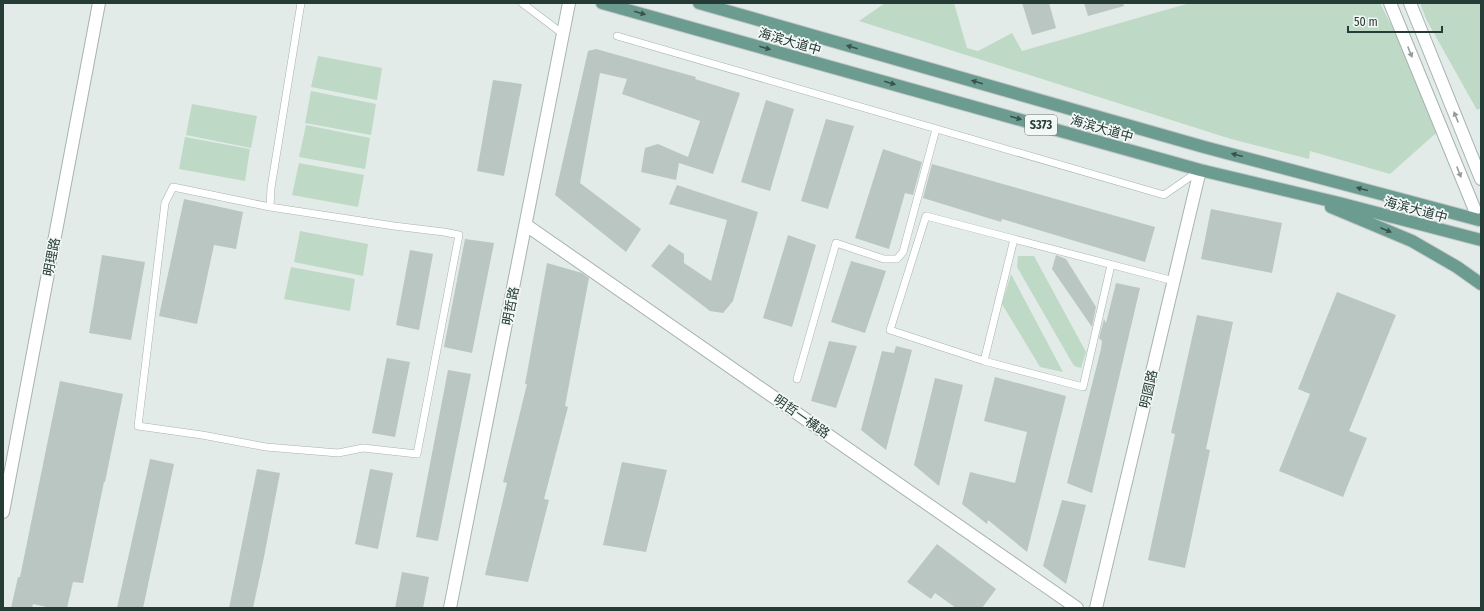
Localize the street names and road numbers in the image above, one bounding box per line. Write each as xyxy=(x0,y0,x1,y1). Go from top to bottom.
street label: 海滨大道中 xyxy=(757,25,823,58)
street label: 海滨大道中 xyxy=(1069,112,1135,145)
road number: S373 xyxy=(1025,115,1057,135)
street label: 海滨大道中 xyxy=(1383,194,1449,225)
street label: 明理路 xyxy=(40,237,63,278)
street label: 明哲路 xyxy=(499,286,522,327)
street label: 明圆路 xyxy=(1137,368,1160,410)
street label: 明哲一横路 xyxy=(771,392,833,441)

